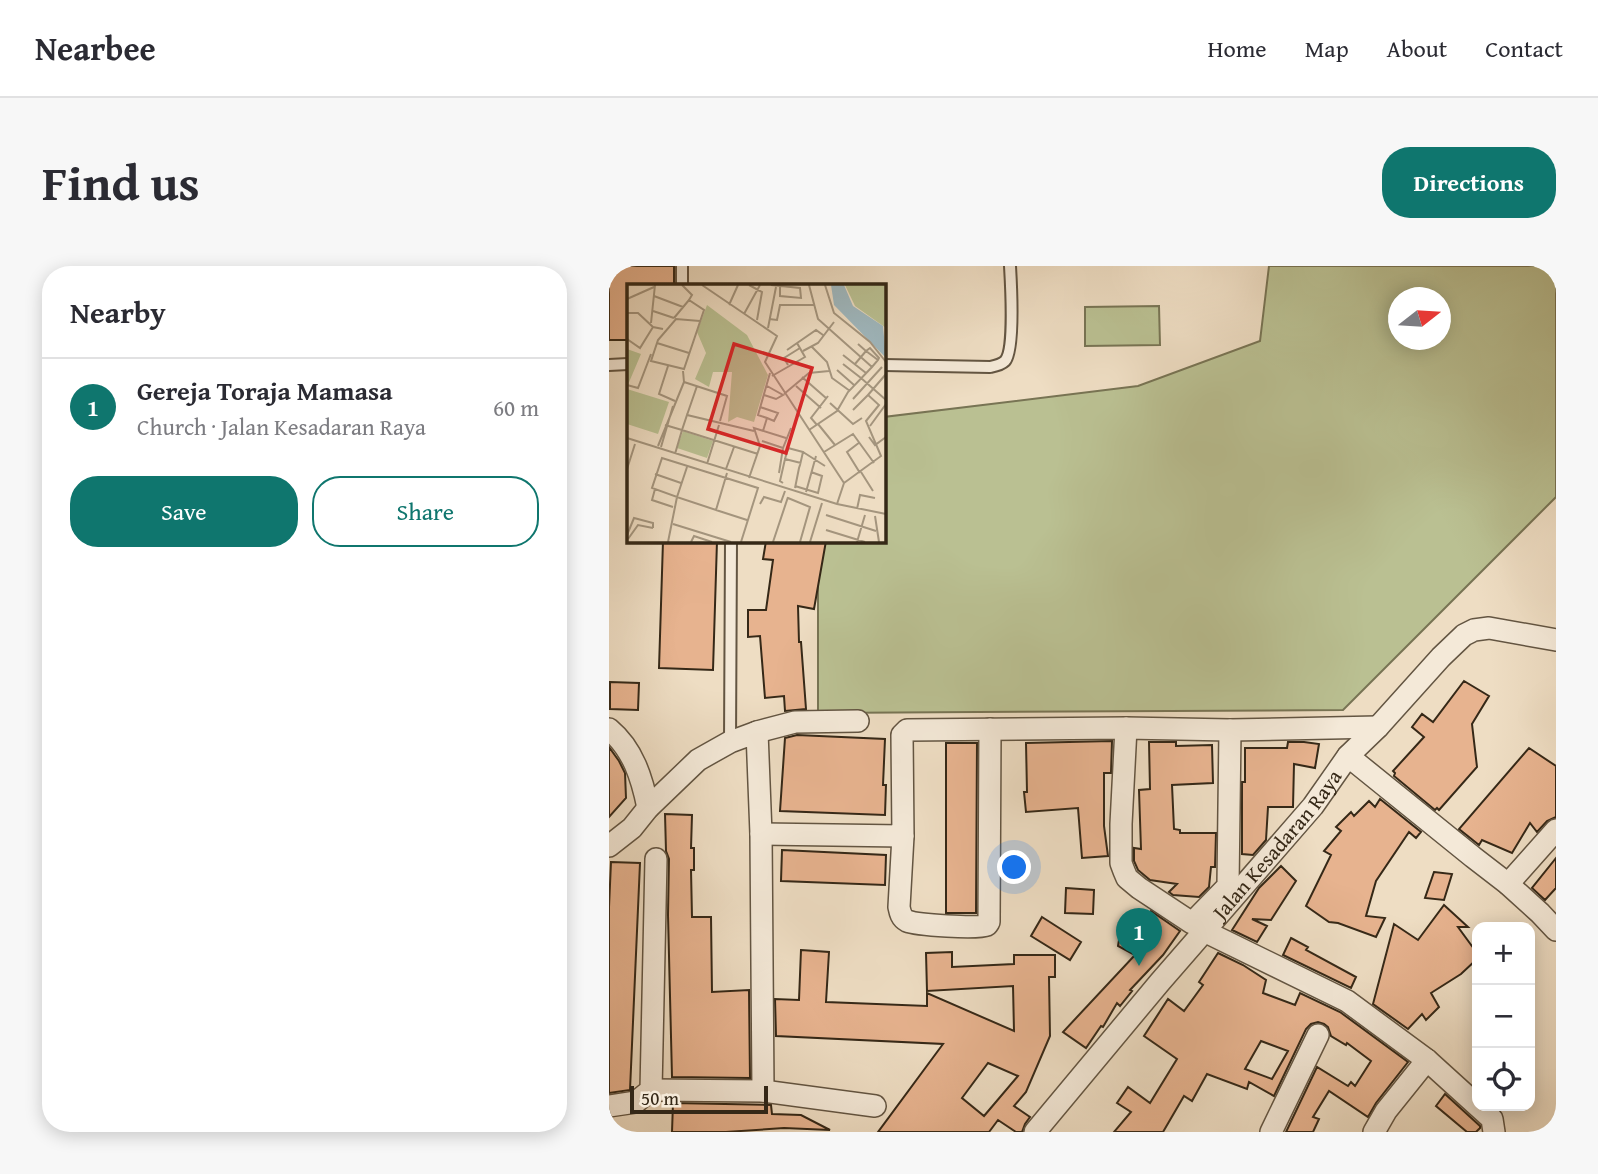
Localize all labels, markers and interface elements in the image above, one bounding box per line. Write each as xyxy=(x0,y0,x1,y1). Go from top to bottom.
text: Nearbee xyxy=(35,24,156,72)
text: Home xyxy=(1208,31,1267,66)
text: Map xyxy=(1305,31,1349,66)
text: About xyxy=(1387,31,1447,66)
text: Contact xyxy=(1485,31,1563,66)
text: Find us xyxy=(42,146,200,218)
button: Directions xyxy=(1382,147,1556,218)
inset map xyxy=(627,284,885,542)
north arrow xyxy=(1388,287,1451,350)
text: Nearby xyxy=(70,290,166,334)
text: Gereja Toraja Mamasa xyxy=(137,371,392,410)
text: 1 xyxy=(87,391,99,424)
text: 60 m xyxy=(493,391,539,424)
text: Church · Jalan Kesadaran Raya xyxy=(137,410,426,443)
button: Save xyxy=(70,476,298,547)
button: Share xyxy=(312,476,539,547)
street label: Jalan Kesadaran Raya xyxy=(1203,763,1349,928)
your location xyxy=(997,850,1031,884)
pin: 1 xyxy=(1116,908,1162,966)
map controls xyxy=(1472,922,1535,1111)
button: + xyxy=(1472,922,1535,985)
button: − xyxy=(1472,985,1535,1048)
button: locate xyxy=(1472,1048,1535,1111)
scale bar xyxy=(630,1083,768,1115)
text: 50 m xyxy=(641,1084,679,1112)

